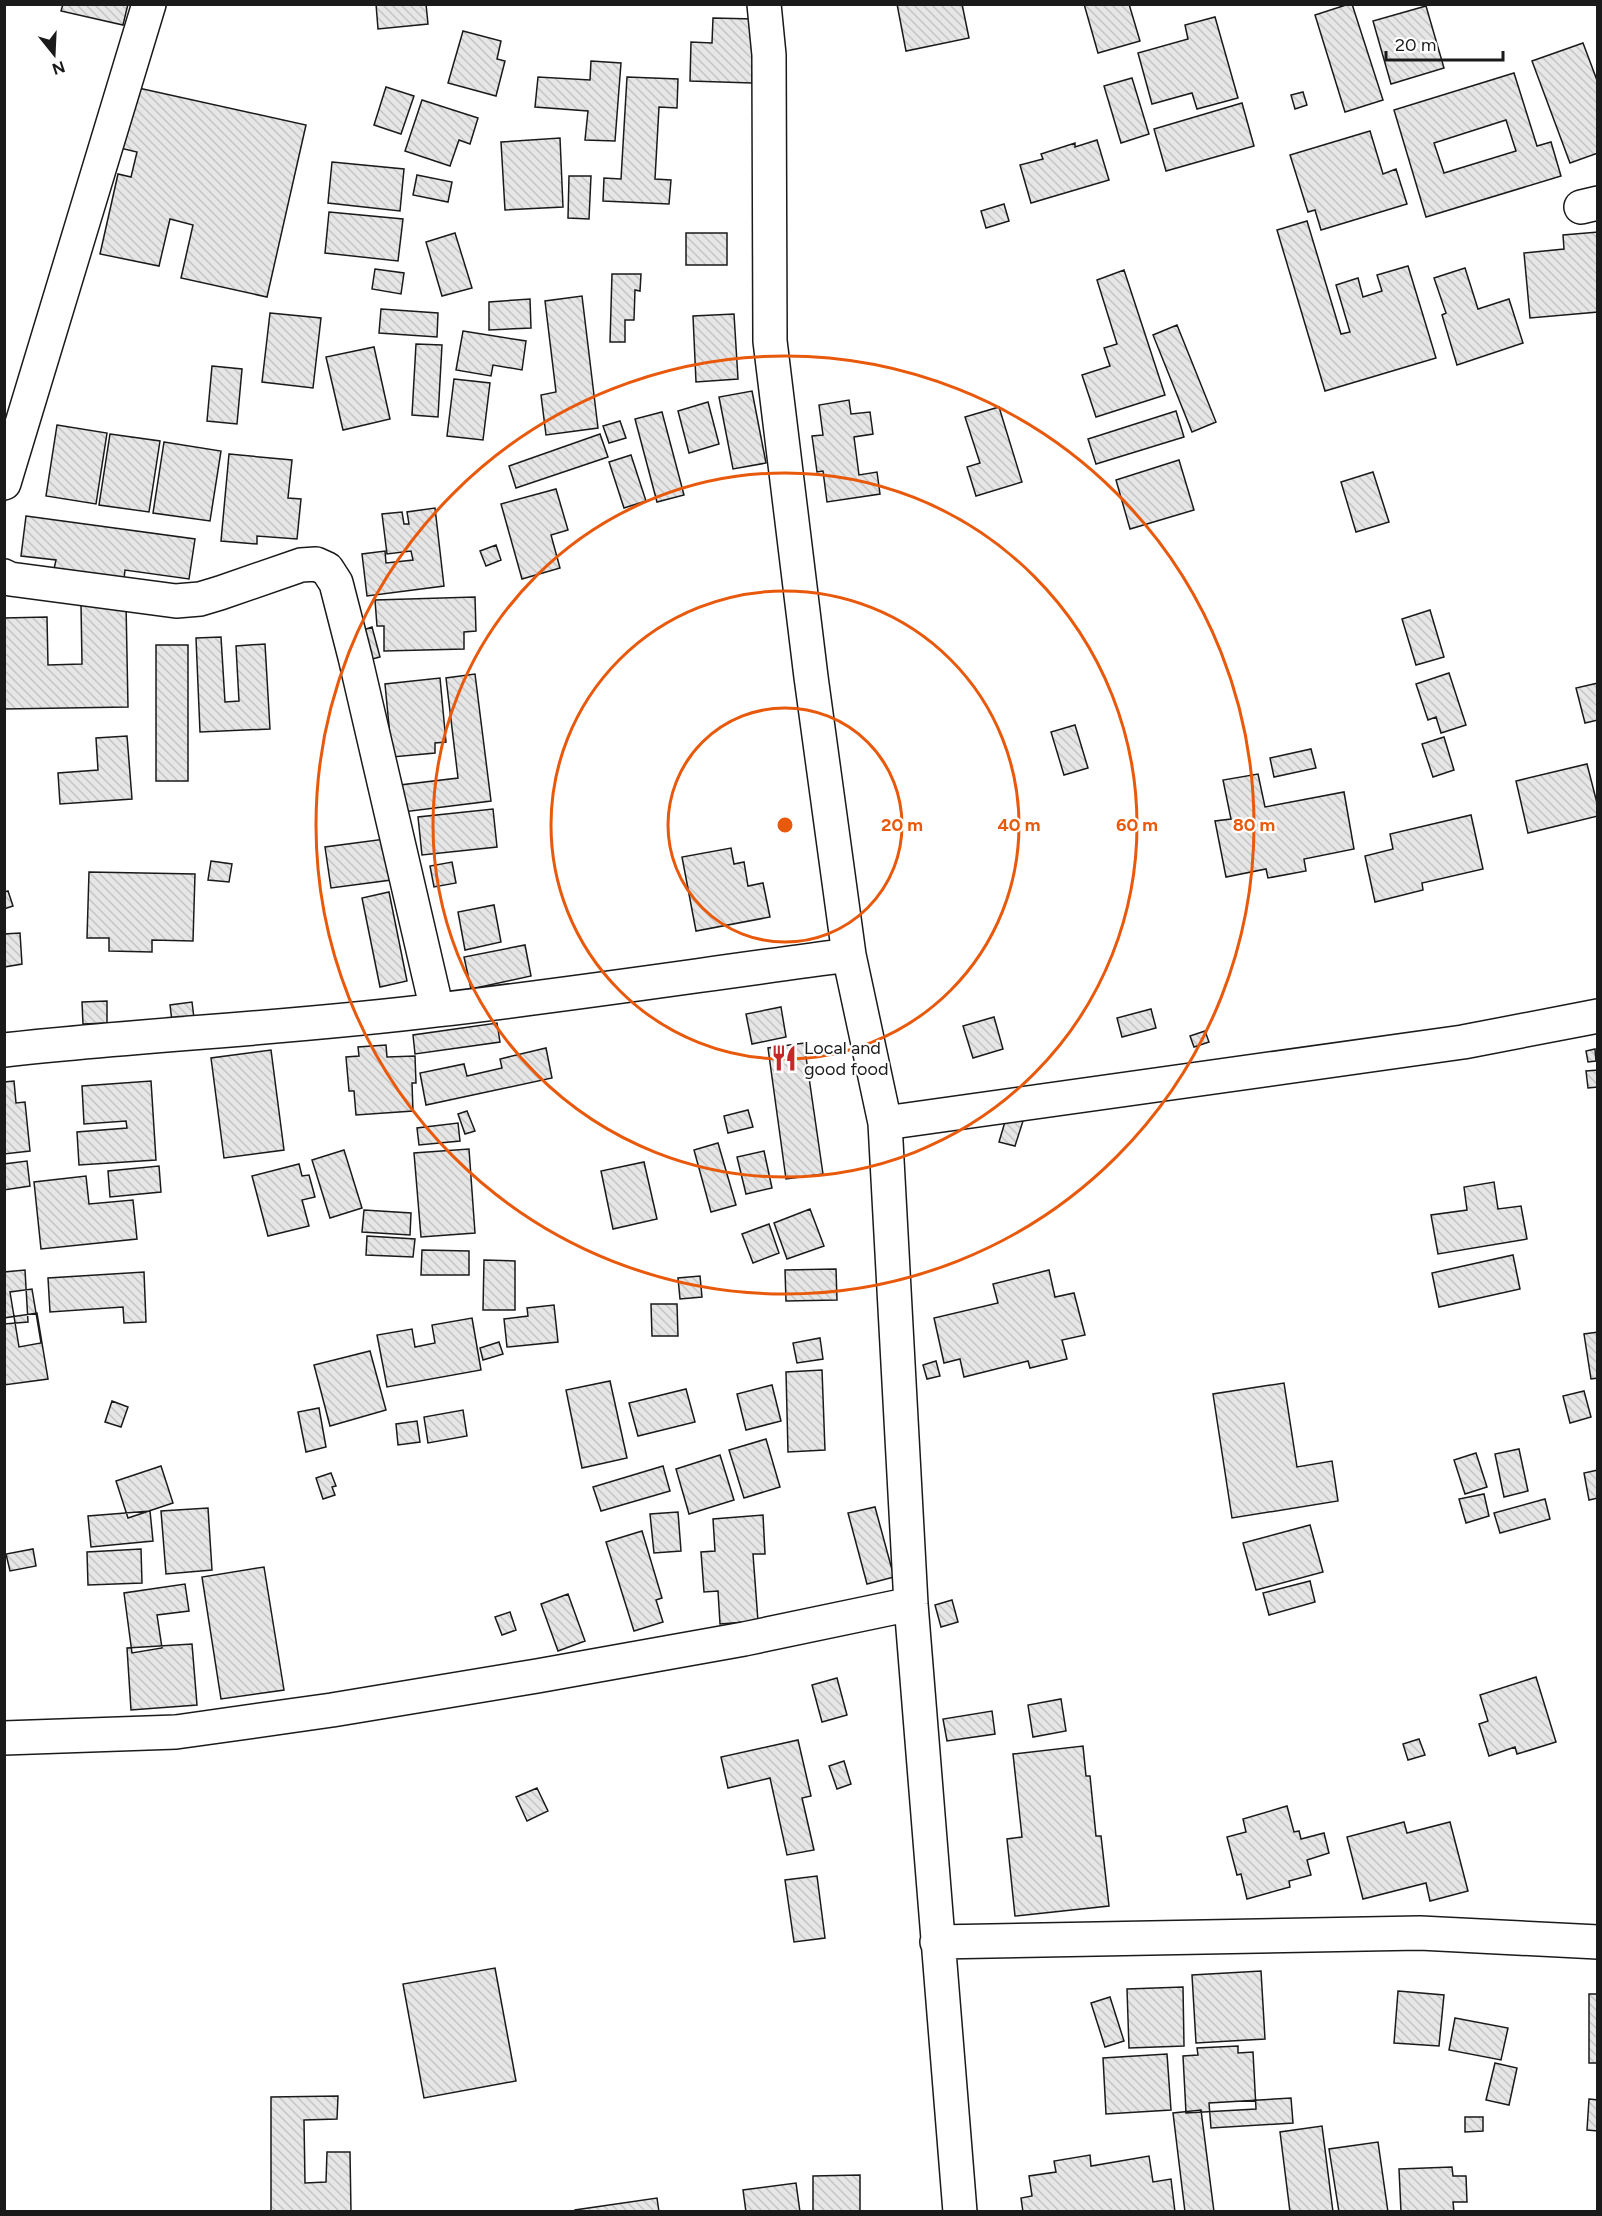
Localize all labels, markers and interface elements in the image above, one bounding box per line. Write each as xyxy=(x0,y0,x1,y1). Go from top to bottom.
north arrow xyxy=(24,24,84,84)
scale bar xyxy=(1386,24,1503,62)
text: 20 m xyxy=(1395,34,1436,56)
text: N xyxy=(50,57,67,79)
text: 20 m xyxy=(881,814,923,836)
text: 40 m xyxy=(997,814,1041,836)
text: 60 m xyxy=(1116,814,1158,836)
text: 80 m xyxy=(1233,814,1275,836)
centre of rings xyxy=(775,815,795,835)
place label: Local and good food xyxy=(804,1037,888,1080)
restaurant icon: Local and good food xyxy=(769,1043,799,1073)

